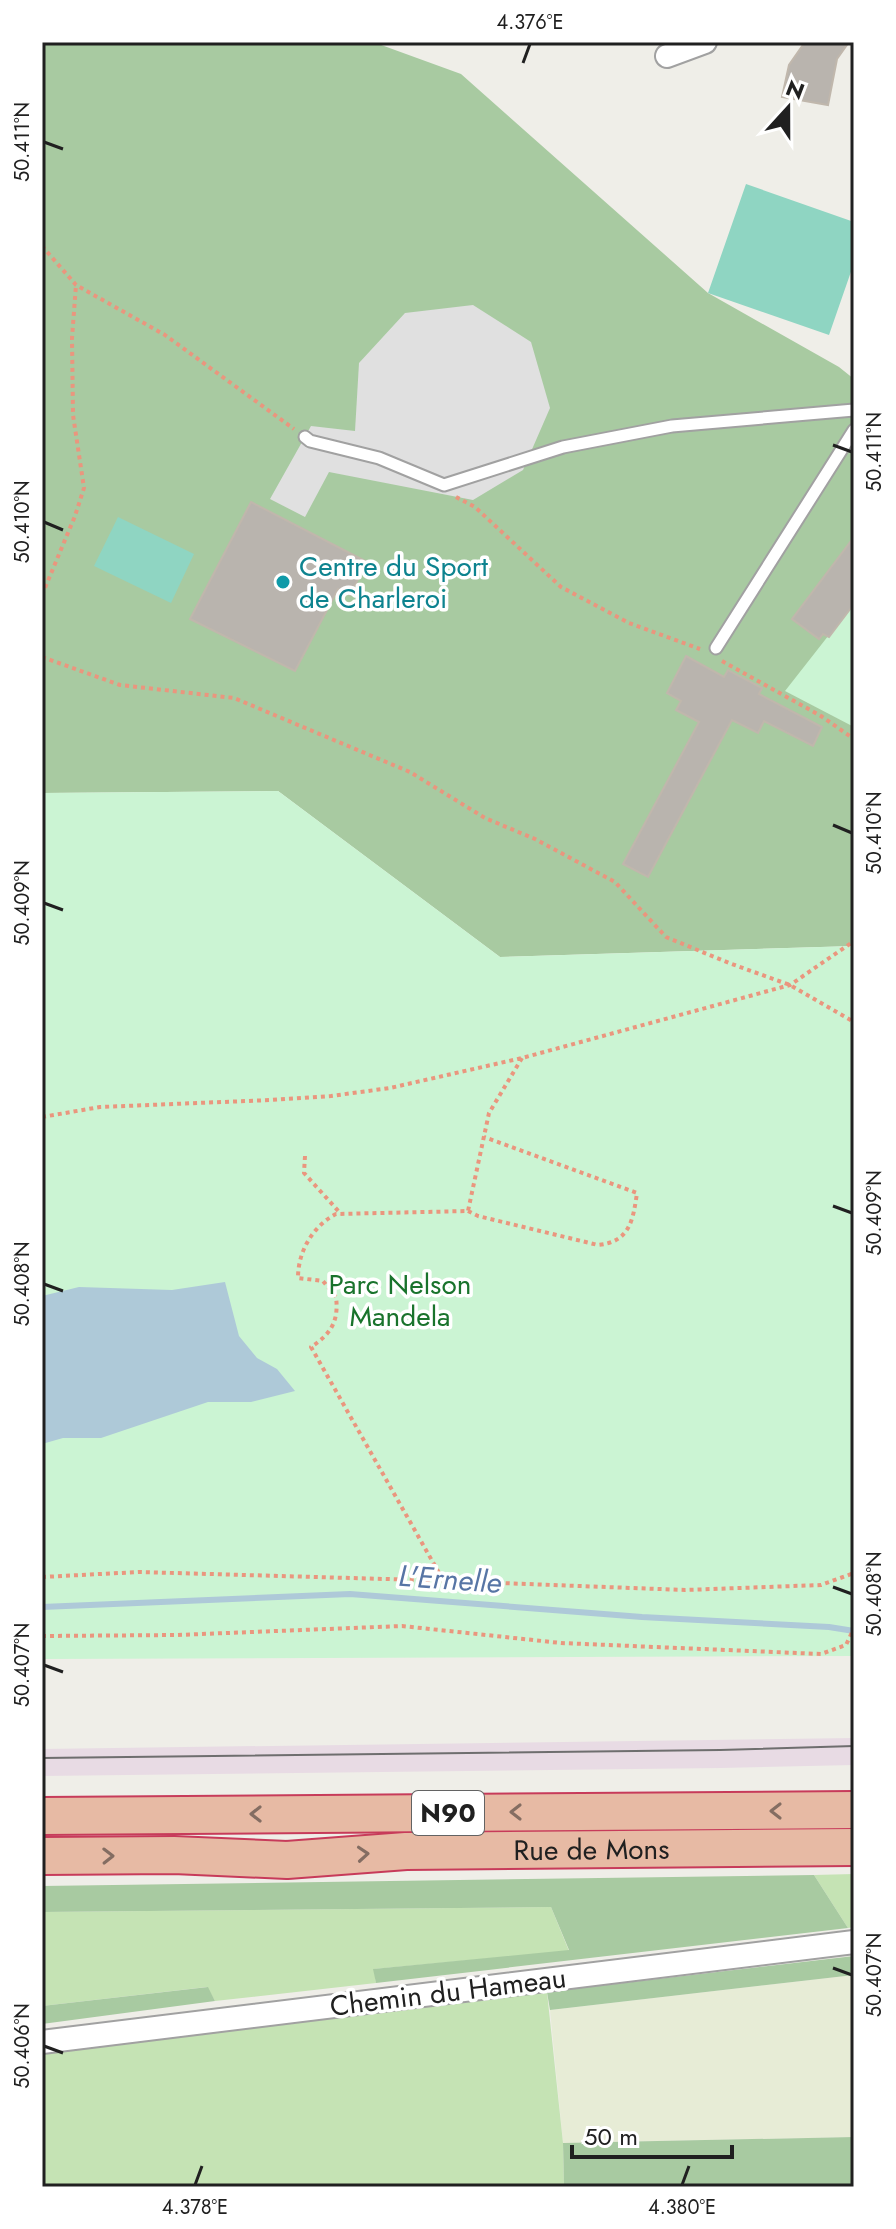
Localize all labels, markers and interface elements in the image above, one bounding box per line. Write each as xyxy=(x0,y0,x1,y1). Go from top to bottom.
text: 4.376°E xyxy=(497,8,563,37)
north arrow xyxy=(748,68,828,148)
text: N xyxy=(781,71,809,107)
text: 50.411°N xyxy=(8,102,37,182)
text: 50.411°N xyxy=(860,412,889,492)
text: 50.410°N xyxy=(8,481,37,564)
place label: Centre du Sport de Charleroi xyxy=(299,546,488,619)
marker: Centre du Sport de Charleroi xyxy=(274,573,292,591)
text: 50.410°N xyxy=(860,792,889,875)
text: 50.409°N xyxy=(8,860,37,946)
text: 50.409°N xyxy=(860,1170,889,1256)
text: 50.408°N xyxy=(8,1242,37,1326)
park label: Parc Nelson Mandela xyxy=(329,1264,471,1337)
text: 50.408°N xyxy=(860,1552,889,1636)
water label: L'Ernelle xyxy=(397,1554,503,1604)
text: 50.407°N xyxy=(8,1623,37,1707)
road number: N90 xyxy=(412,1791,484,1835)
one-way arrow xyxy=(769,1802,782,1819)
one-way arrow xyxy=(509,1803,522,1821)
one-way arrow xyxy=(249,1805,262,1823)
street label: Rue de Mons xyxy=(513,1828,670,1871)
one-way arrow xyxy=(357,1846,370,1863)
one-way arrow xyxy=(102,1847,115,1865)
text: 50.407°N xyxy=(860,1933,889,2017)
street label: Chemin du Hameau xyxy=(328,1957,568,2027)
text: 50.406°N xyxy=(8,2003,37,2089)
scale bar xyxy=(572,2109,732,2159)
text: 50 m xyxy=(584,2119,638,2154)
text: 4.378°E xyxy=(162,2193,228,2222)
text: 4.380°E xyxy=(648,2193,716,2222)

